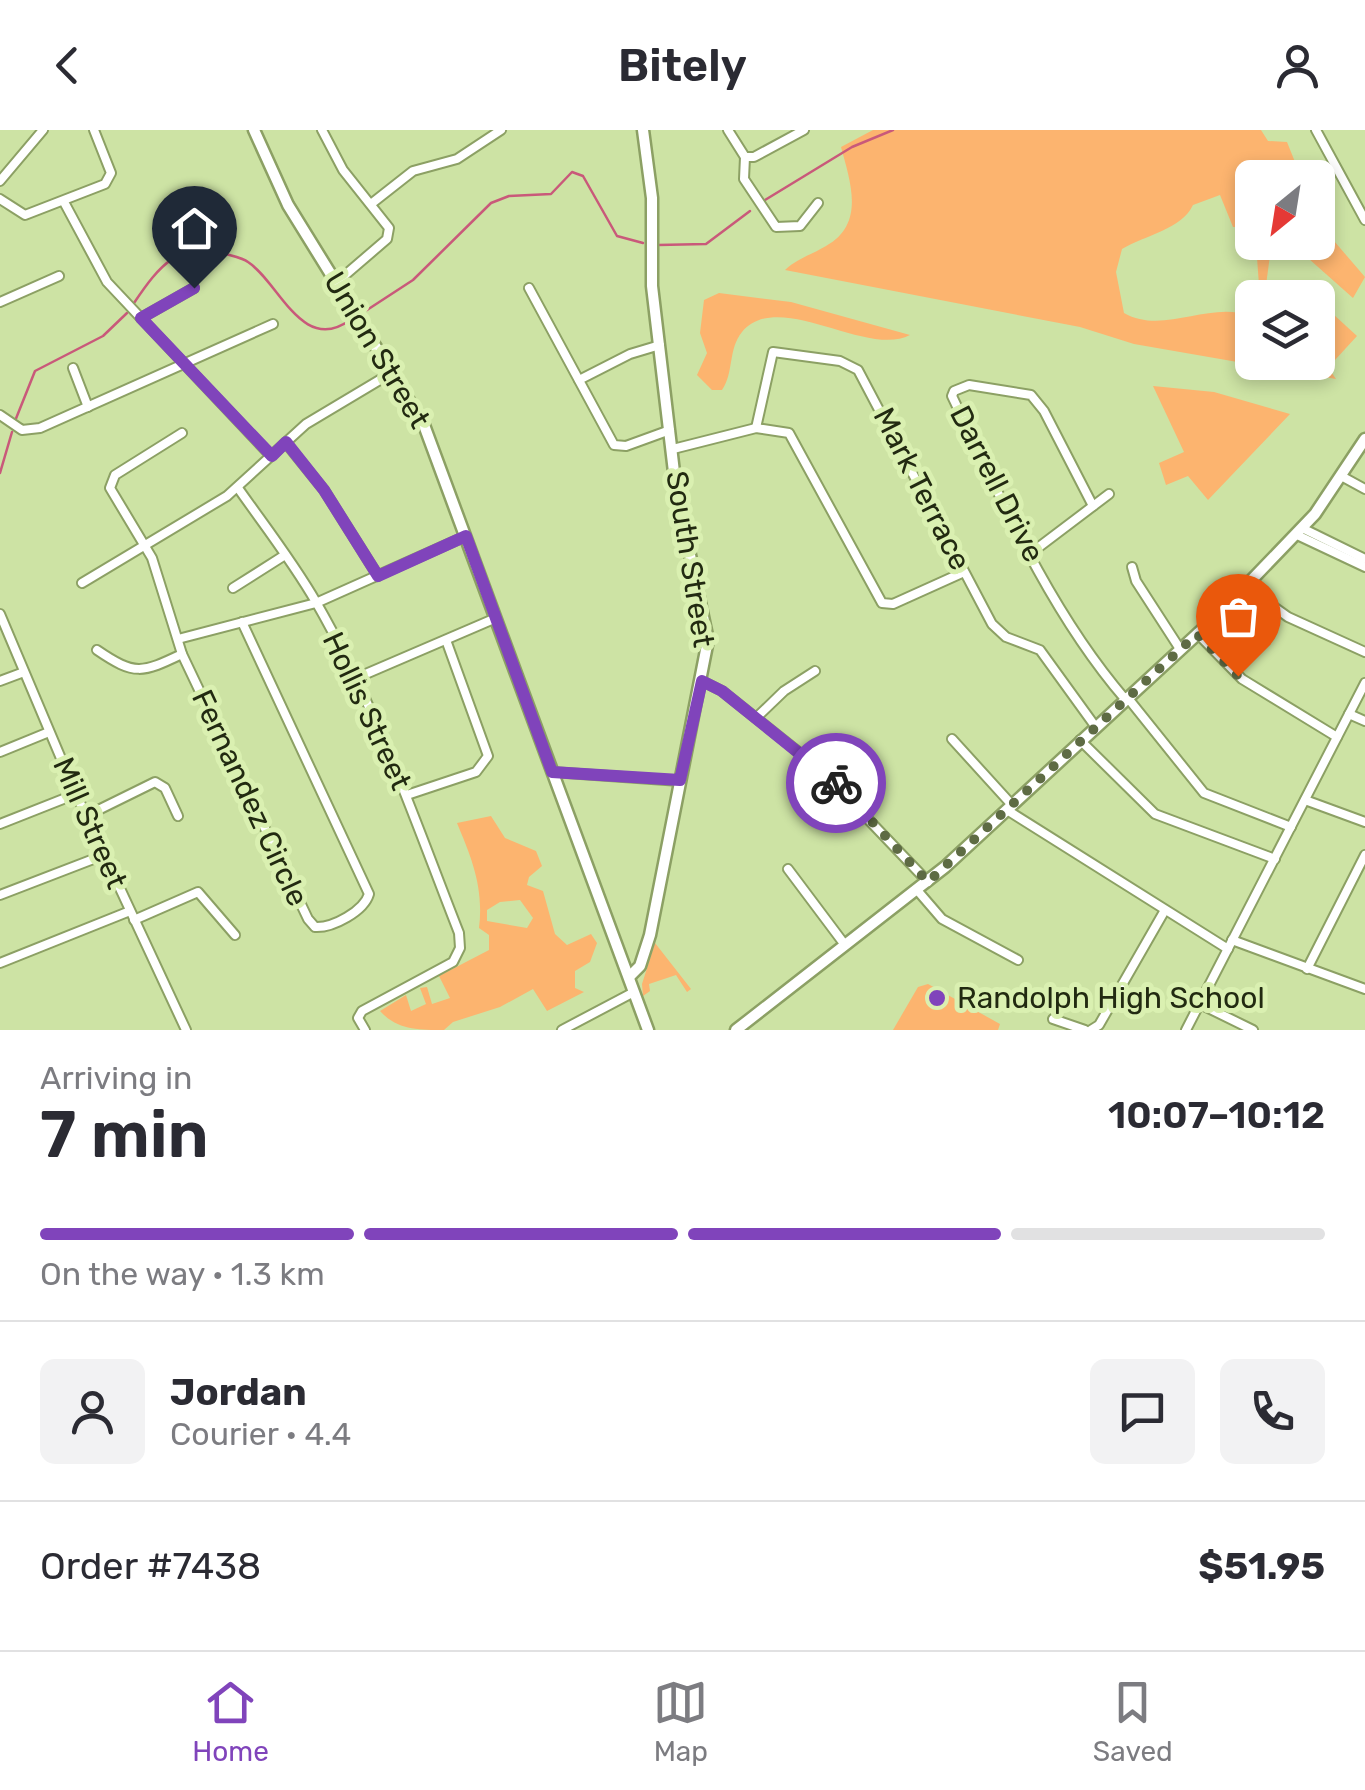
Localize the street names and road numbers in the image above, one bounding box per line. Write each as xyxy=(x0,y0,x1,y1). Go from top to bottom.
street label: Union Street xyxy=(316,265,438,435)
street label: Darrell Drive xyxy=(942,400,1052,568)
street label: Mark Terrace xyxy=(866,402,978,576)
street label: South Street xyxy=(658,468,722,650)
street label: Hollis Street xyxy=(315,626,419,796)
street label: Fernandez Circle xyxy=(184,684,316,912)
street label: Mill Street xyxy=(45,752,135,894)

